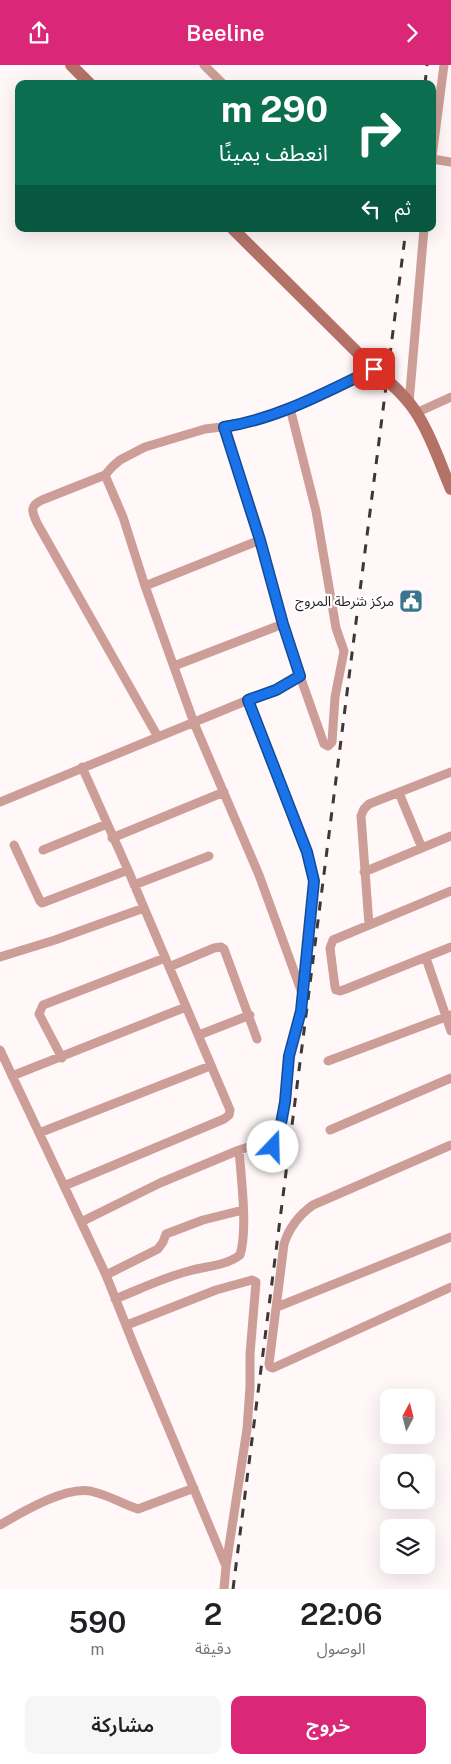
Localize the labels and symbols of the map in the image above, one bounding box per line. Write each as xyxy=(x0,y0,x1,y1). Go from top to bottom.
pin xyxy=(353,348,395,390)
public building icon: مركز شرطة المروج xyxy=(398,588,424,614)
place label: مركز شرطة المروج xyxy=(295,593,394,612)
position arrow xyxy=(246,1120,298,1172)
north arrow xyxy=(380,1389,435,1444)

